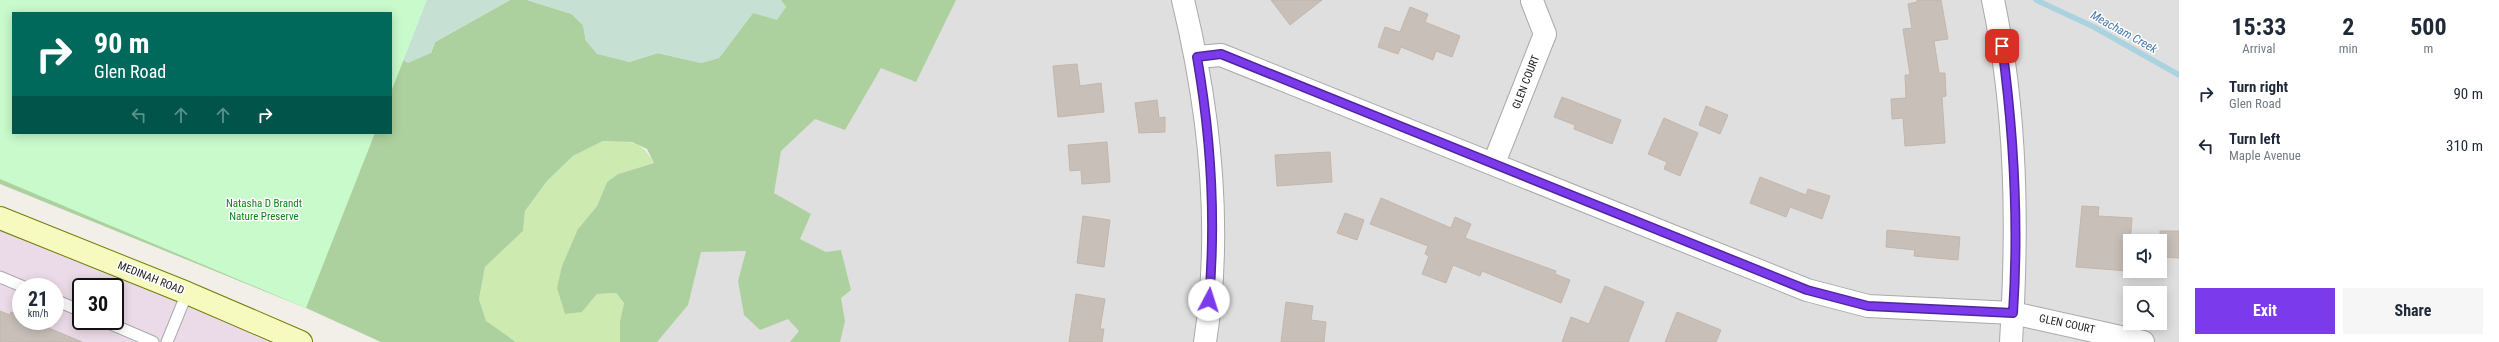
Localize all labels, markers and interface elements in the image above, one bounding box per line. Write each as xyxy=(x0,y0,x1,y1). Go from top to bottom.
water label: Meacham Creek xyxy=(2088,8,2160,56)
text: 15:33 xyxy=(2231,13,2286,41)
text: 2 xyxy=(2342,13,2354,41)
text: 500 xyxy=(2410,13,2447,41)
text: 90 m xyxy=(94,27,150,60)
icon: right xyxy=(28,28,80,80)
pin xyxy=(1985,29,2019,63)
icon: arrive xyxy=(1991,35,2013,57)
text: Arrival xyxy=(2242,41,2275,56)
text: min xyxy=(2339,41,2358,56)
text: m xyxy=(2424,41,2433,56)
street label: GLEN COURT xyxy=(1510,53,1542,111)
text: Glen Road xyxy=(94,61,166,82)
text: Turn right xyxy=(2229,78,2288,96)
icon: right xyxy=(2195,83,2217,105)
text: 90 m xyxy=(2453,85,2483,103)
text: Glen Road xyxy=(2229,96,2281,111)
icon: left xyxy=(128,104,150,126)
icon: ahead xyxy=(170,104,192,126)
icon: ahead xyxy=(212,104,234,126)
icon: right xyxy=(254,104,276,126)
text: Turn left xyxy=(2229,130,2280,148)
icon: left xyxy=(2195,135,2217,157)
text: 310 m xyxy=(2446,137,2483,155)
text: Maple Avenue xyxy=(2229,148,2301,163)
park label: Natasha D Brandt Nature Preserve xyxy=(226,197,302,223)
map controls xyxy=(2123,234,2167,330)
button: sound xyxy=(2123,234,2167,278)
street label: MEDINAH ROAD xyxy=(116,259,186,297)
speed limit sign: 30 xyxy=(72,278,124,330)
position arrow xyxy=(1188,279,1230,321)
button: search xyxy=(2123,286,2167,330)
text: 21 xyxy=(28,287,48,311)
button: Exit xyxy=(2195,288,2335,334)
button: Share xyxy=(2343,288,2483,334)
text: km/h xyxy=(28,308,48,319)
street label: GLEN COURT xyxy=(2038,312,2096,336)

